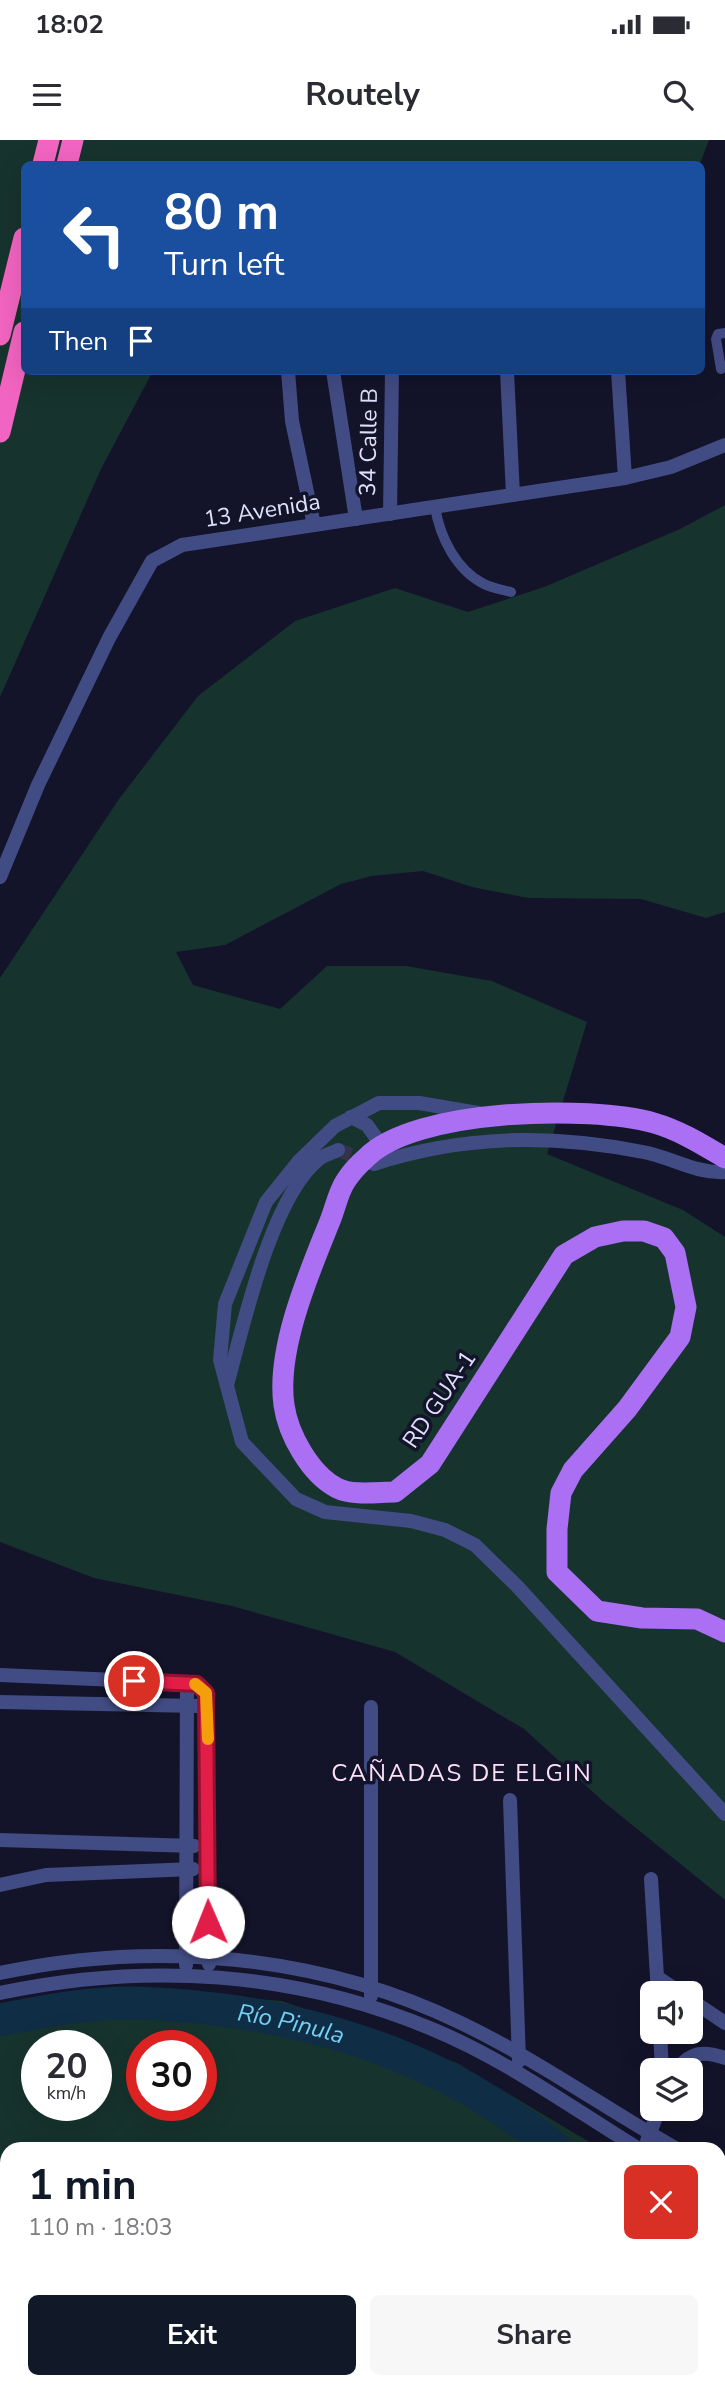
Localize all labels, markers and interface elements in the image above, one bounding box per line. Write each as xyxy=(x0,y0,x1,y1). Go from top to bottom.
text: 18:02 xyxy=(35,7,104,42)
text: Routely xyxy=(305,73,420,116)
icon: menu xyxy=(28,76,66,114)
icon: search xyxy=(659,76,697,114)
text: 80 m xyxy=(164,179,279,246)
icon: left xyxy=(49,189,140,280)
text: Turn left xyxy=(164,243,284,286)
icon: arrive xyxy=(122,322,160,360)
text: Then xyxy=(49,324,108,359)
street label: 34 Calle B xyxy=(352,388,385,496)
street label: 13 Avenida xyxy=(202,486,323,535)
street label: RD GUA-1 xyxy=(395,1344,483,1454)
pin xyxy=(104,1651,164,1711)
icon: arrive xyxy=(115,1662,153,1700)
district label: CAÑADAS DE ELGIN xyxy=(331,1757,593,1789)
position arrow xyxy=(171,1885,245,1959)
map controls xyxy=(640,1981,703,2121)
button: sound xyxy=(640,1981,703,2044)
water label: Río Pinula xyxy=(235,1996,348,2051)
speed limit sign: 30 xyxy=(126,2030,217,2121)
text: 20 xyxy=(45,2043,88,2090)
button: layers xyxy=(640,2058,703,2121)
text: km/h xyxy=(47,2081,86,2105)
text: 1 min xyxy=(28,2157,137,2214)
button: close xyxy=(624,2165,698,2239)
text: 110 m · 18:03 xyxy=(28,2212,173,2243)
button: Exit xyxy=(28,2295,356,2375)
button: Share xyxy=(370,2295,698,2375)

